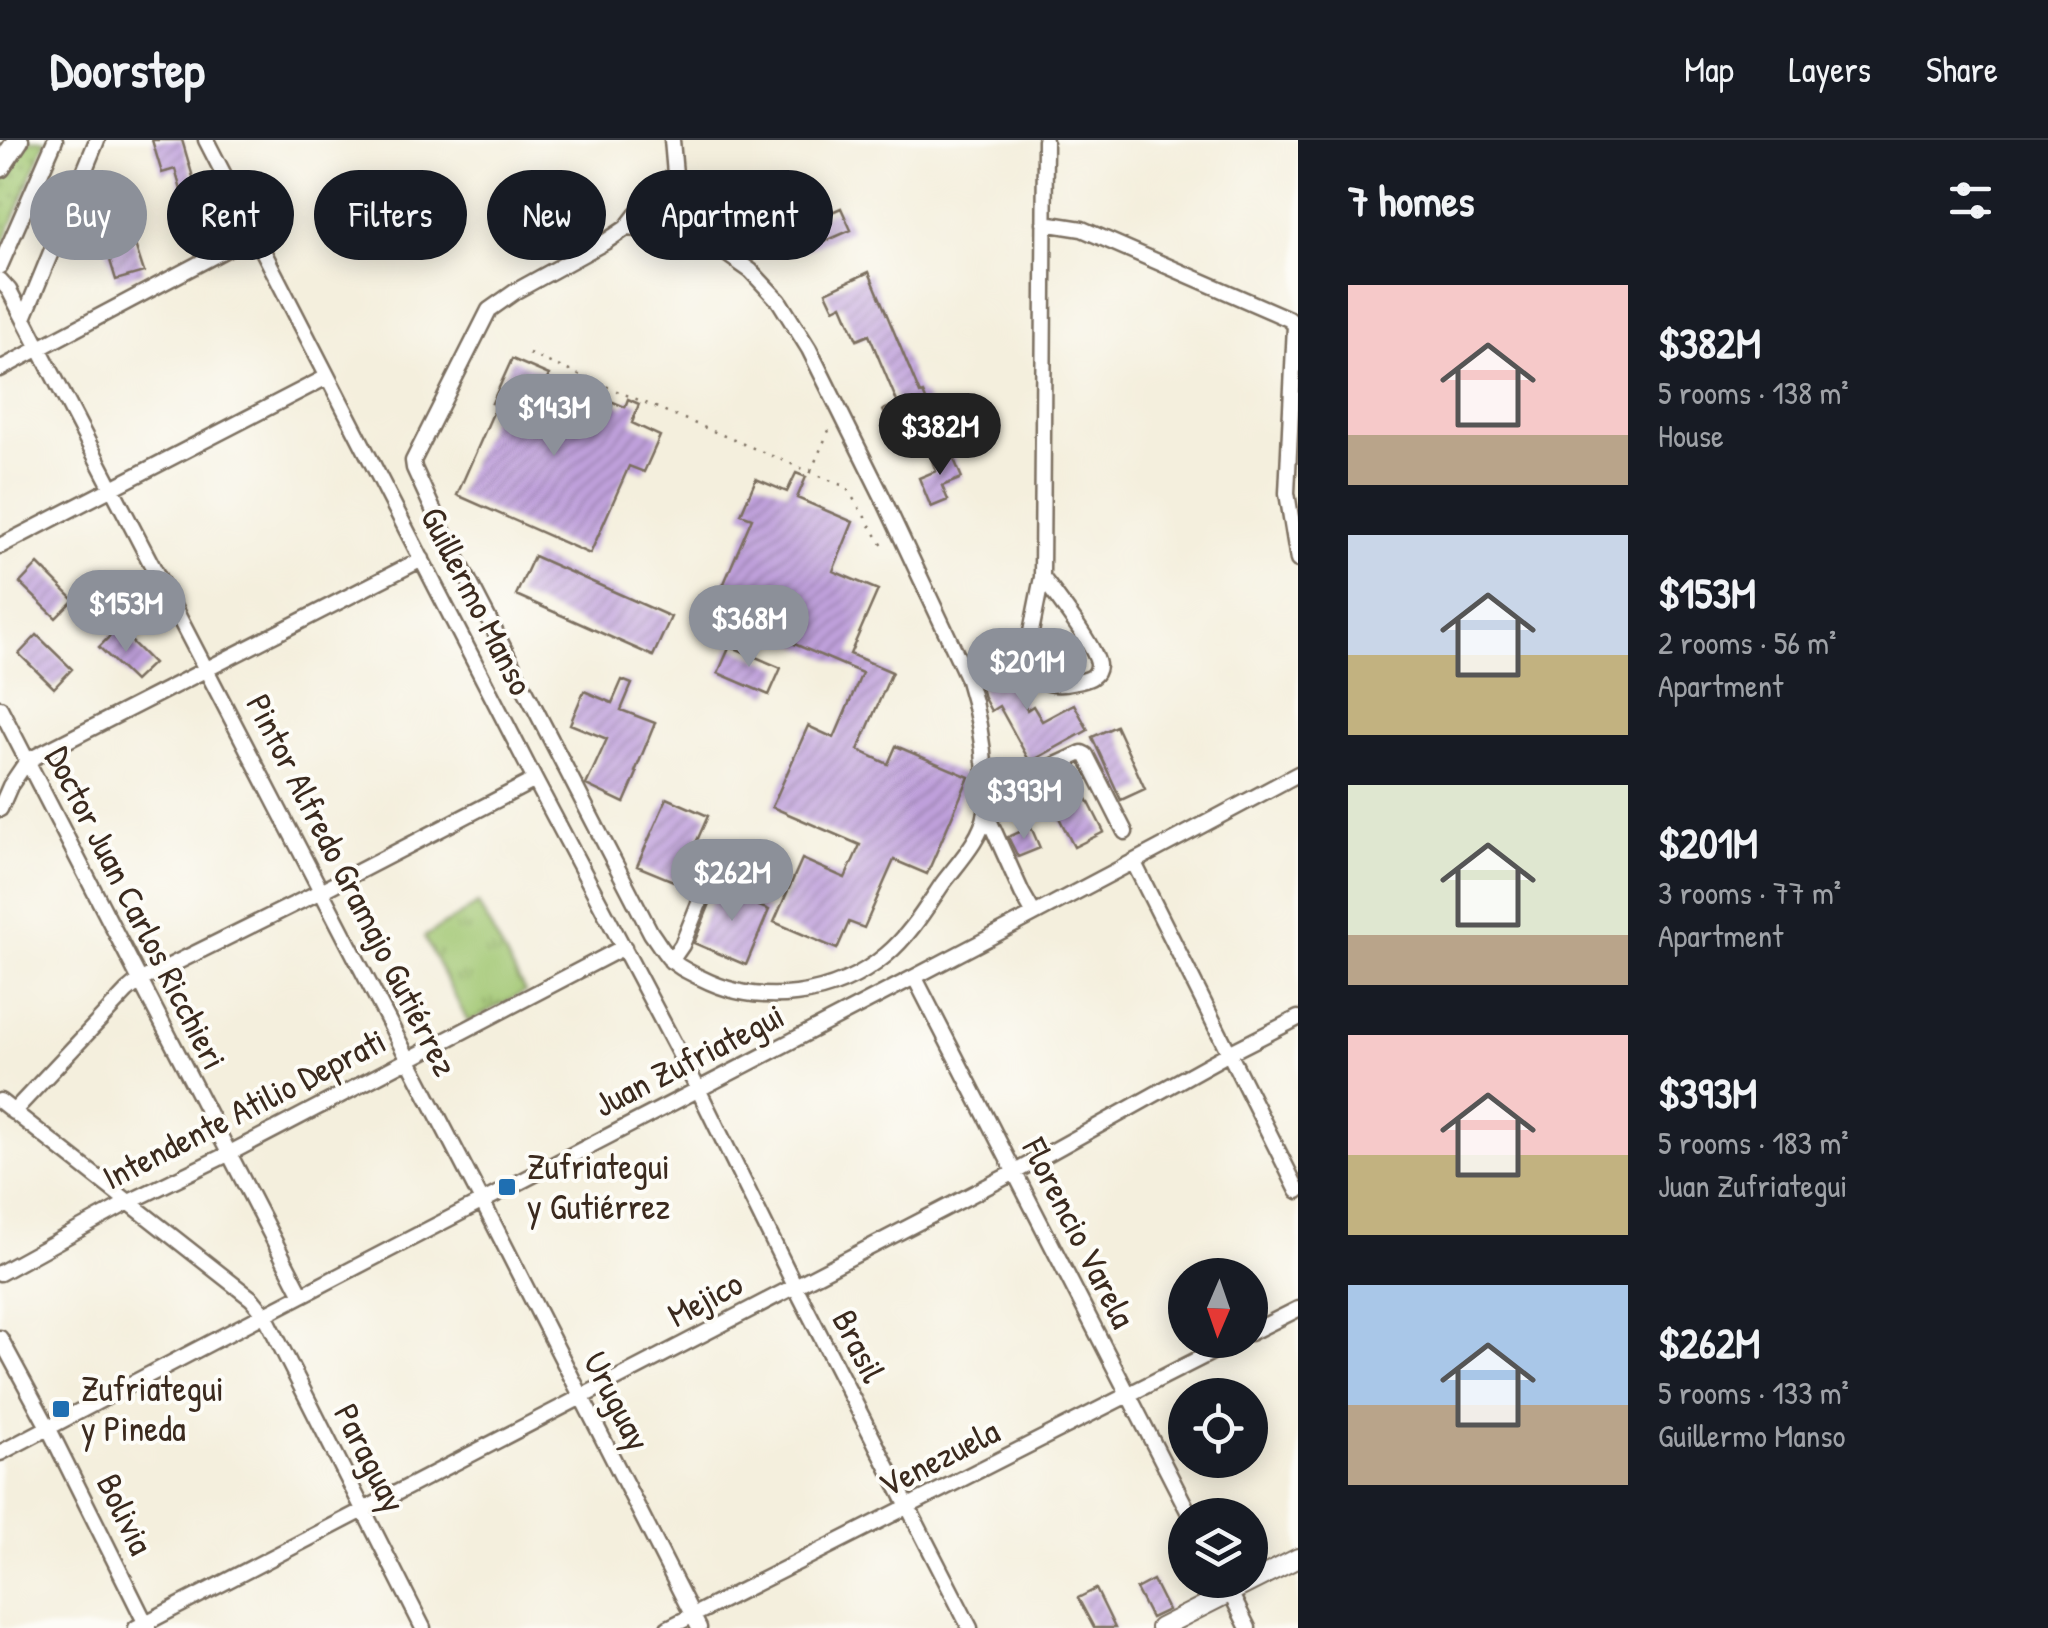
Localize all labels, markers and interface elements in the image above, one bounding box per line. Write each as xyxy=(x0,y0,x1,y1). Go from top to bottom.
text: Doorstep xyxy=(50,37,205,102)
text: Map xyxy=(1684,46,1734,93)
text: Layers xyxy=(1789,46,1871,93)
text: Share xyxy=(1926,46,1998,93)
chip: Buy xyxy=(30,170,147,260)
chip: Rent xyxy=(167,170,294,260)
chip: Filters xyxy=(314,170,467,260)
chip: New xyxy=(487,170,606,260)
chip: Apartment xyxy=(626,170,833,260)
text: 7 homes xyxy=(1348,172,1474,229)
icon: filters xyxy=(1943,173,1998,228)
text: $382M xyxy=(1658,314,1761,371)
icon: home xyxy=(1428,325,1548,445)
text: 5 rooms · 138 m² xyxy=(1658,371,1849,414)
pin: $143M xyxy=(484,374,624,459)
text: $143M xyxy=(517,385,591,428)
pin: $382M xyxy=(870,393,1010,478)
text: $382M xyxy=(901,404,979,447)
text: House xyxy=(1658,414,1724,457)
street label: Guillermo Manso xyxy=(410,499,545,703)
text: $153M xyxy=(1658,564,1756,621)
pin: $153M xyxy=(56,570,196,655)
icon: home xyxy=(1428,575,1548,695)
text: $153M xyxy=(89,581,163,624)
pin: $368M xyxy=(679,585,819,670)
text: $368M xyxy=(711,596,787,639)
text: 2 rooms · 56 m² xyxy=(1658,621,1836,664)
pin: $201M xyxy=(957,628,1097,713)
text: $201M xyxy=(989,639,1065,682)
text: Apartment xyxy=(1658,664,1783,707)
street label: Pintor Alfredo Gramajo Gutiérrez xyxy=(236,686,469,1084)
street label: Doctor Juan Carlos Ricchieri xyxy=(35,738,238,1077)
pin: $393M xyxy=(954,757,1094,842)
text: $393M xyxy=(986,768,1062,811)
text: $201M xyxy=(1658,814,1758,871)
icon: home xyxy=(1428,825,1548,945)
pin: $262M xyxy=(662,839,802,924)
text: $262M xyxy=(693,850,771,893)
text: 3 rooms · 77 m² xyxy=(1658,871,1841,914)
text: Apartment xyxy=(1658,914,1783,957)
street label: Juan Zufriategui xyxy=(586,992,792,1128)
street label: Intendente Atilio Deprati xyxy=(94,1017,394,1200)
text: $393M xyxy=(1658,1064,1757,1121)
icon: home xyxy=(1428,1075,1548,1195)
text: 5 rooms · 183 m² xyxy=(1658,1121,1849,1164)
street label: Florencio Varela xyxy=(1011,1129,1148,1336)
place label: Zufriategui y Gutiérrez xyxy=(527,1143,670,1230)
text: Juan Zufriategui xyxy=(1658,1164,1848,1207)
marker: Zufriategui y Gutiérrez xyxy=(496,1176,518,1198)
north arrow xyxy=(1168,1258,1268,1358)
map controls xyxy=(1168,1258,1268,1598)
street label: Mejico xyxy=(659,1259,750,1338)
street label: Brasil xyxy=(821,1301,898,1391)
text: $262M xyxy=(1658,1314,1760,1371)
icon: home xyxy=(1428,1325,1548,1445)
street label: Uruguay xyxy=(573,1343,662,1458)
place label: Zufriategui y Pineda xyxy=(81,1365,224,1452)
text: 5 rooms · 133 m² xyxy=(1658,1371,1849,1414)
button: locate xyxy=(1168,1378,1268,1478)
street label: Paraguay xyxy=(323,1395,418,1520)
marker: Zufriategui y Pineda xyxy=(50,1398,72,1420)
street label: Venezuela xyxy=(871,1407,1007,1508)
text: Guillermo Manso xyxy=(1658,1414,1845,1457)
street label: Bolivia xyxy=(86,1465,165,1562)
button: layers xyxy=(1168,1498,1268,1598)

